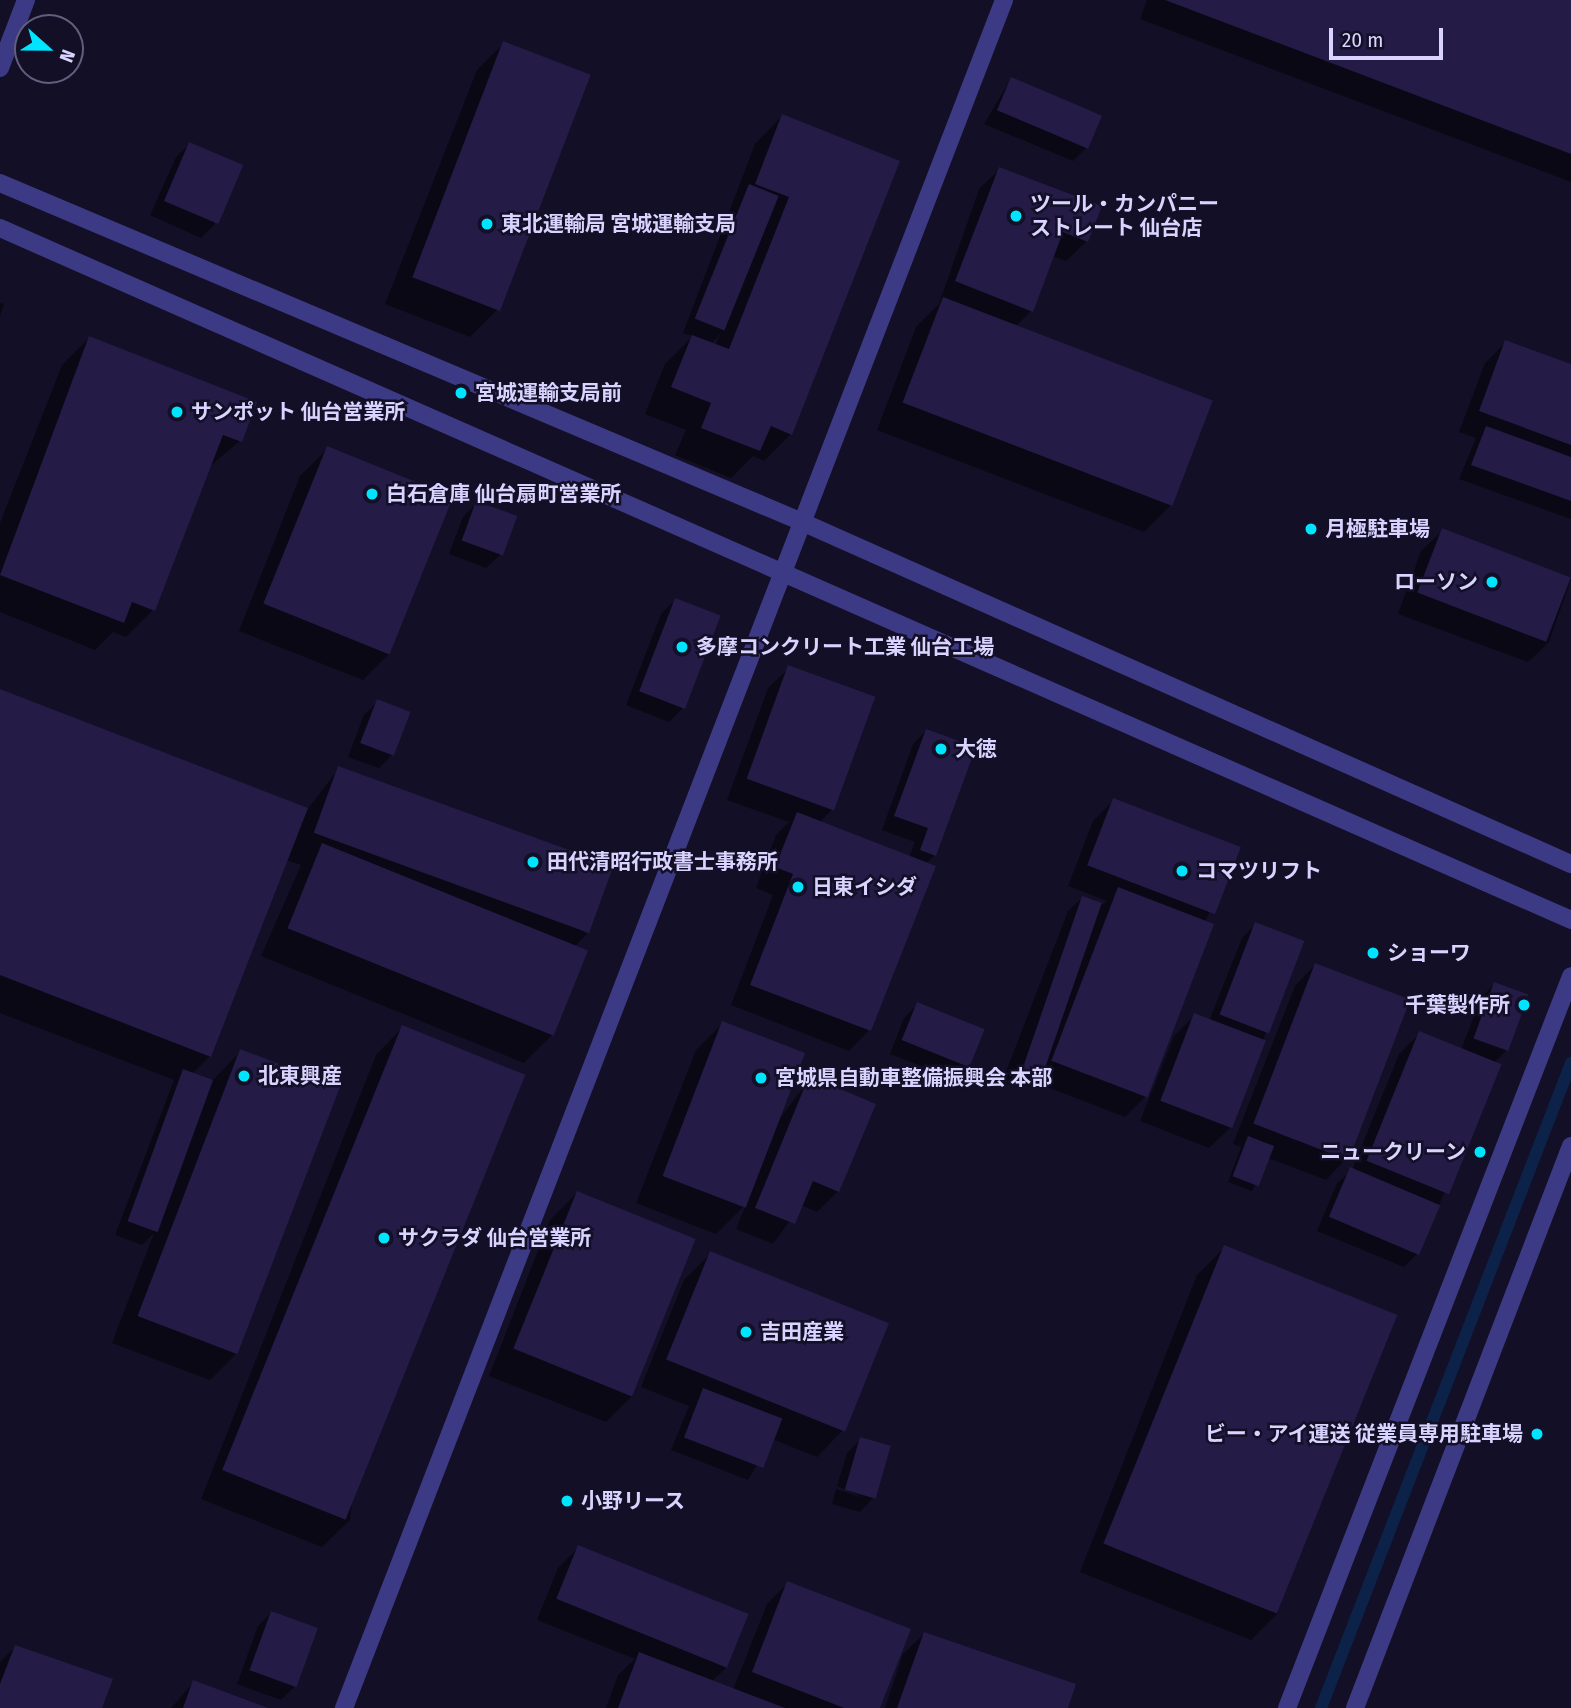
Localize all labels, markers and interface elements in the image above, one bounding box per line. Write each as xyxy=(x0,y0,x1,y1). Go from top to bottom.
north arrow xyxy=(14,14,84,84)
scale bar xyxy=(1333,14,1447,58)
text: 20 m xyxy=(1342,27,1383,53)
text: N xyxy=(54,47,80,65)
place label: ツール・カンパニー ストレート 仙台店 xyxy=(1030,191,1219,241)
marker: ツール・カンパニー ストレート 仙台店 xyxy=(1008,208,1024,224)
place label: 東北運輸局 宮城運輸支局 xyxy=(501,211,736,237)
marker: 東北運輸局 宮城運輸支局 xyxy=(479,216,495,232)
place label: 宮城運輸支局前 xyxy=(475,380,622,406)
marker: 宮城運輸支局前 xyxy=(453,385,469,401)
place label: サンポット 仙台営業所 xyxy=(191,399,405,425)
marker: サンポット 仙台営業所 xyxy=(169,404,185,420)
place label: 白石倉庫 仙台扇町営業所 xyxy=(386,481,621,507)
marker: 白石倉庫 仙台扇町営業所 xyxy=(364,486,380,502)
place label: 月極駐車場 xyxy=(1325,516,1430,542)
marker: 月極駐車場 xyxy=(1303,521,1319,537)
place label: ローソン xyxy=(1394,569,1478,595)
marker: ローソン xyxy=(1484,574,1500,590)
place label: 多摩コンクリート工業 仙台工場 xyxy=(696,634,994,660)
marker: 多摩コンクリート工業 仙台工場 xyxy=(674,639,690,655)
place label: 大徳 xyxy=(955,736,997,762)
marker: 大徳 xyxy=(933,741,949,757)
place label: 田代清昭行政書士事務所 xyxy=(547,849,778,875)
marker: 田代清昭行政書士事務所 xyxy=(525,854,541,870)
place label: コマツリフト xyxy=(1196,858,1322,884)
marker: コマツリフト xyxy=(1174,863,1190,879)
place label: 日東イシダ xyxy=(812,874,917,900)
marker: 日東イシダ xyxy=(790,879,806,895)
place label: ショーワ xyxy=(1387,940,1471,966)
marker: ショーワ xyxy=(1365,945,1381,961)
place label: 千葉製作所 xyxy=(1405,992,1510,1018)
marker: 千葉製作所 xyxy=(1516,997,1532,1013)
place label: 北東興産 xyxy=(258,1063,342,1089)
place label: 宮城県自動車整備振興会 本部 xyxy=(775,1065,1052,1091)
marker: 北東興産 xyxy=(236,1068,252,1084)
marker: 宮城県自動車整備振興会 本部 xyxy=(753,1070,769,1086)
place label: ニュークリーン xyxy=(1319,1139,1466,1165)
marker: ニュークリーン xyxy=(1472,1144,1488,1160)
place label: サクラダ 仙台営業所 xyxy=(398,1225,591,1251)
marker: サクラダ 仙台営業所 xyxy=(376,1230,392,1246)
place label: 吉田産業 xyxy=(760,1319,844,1345)
marker: 吉田産業 xyxy=(738,1324,754,1340)
place label: ビー・アイ運送 従業員専用駐車場 xyxy=(1204,1421,1523,1447)
marker: ビー・アイ運送 従業員専用駐車場 xyxy=(1529,1426,1545,1442)
place label: 小野リース xyxy=(581,1488,686,1514)
marker: 小野リース xyxy=(559,1493,575,1509)

